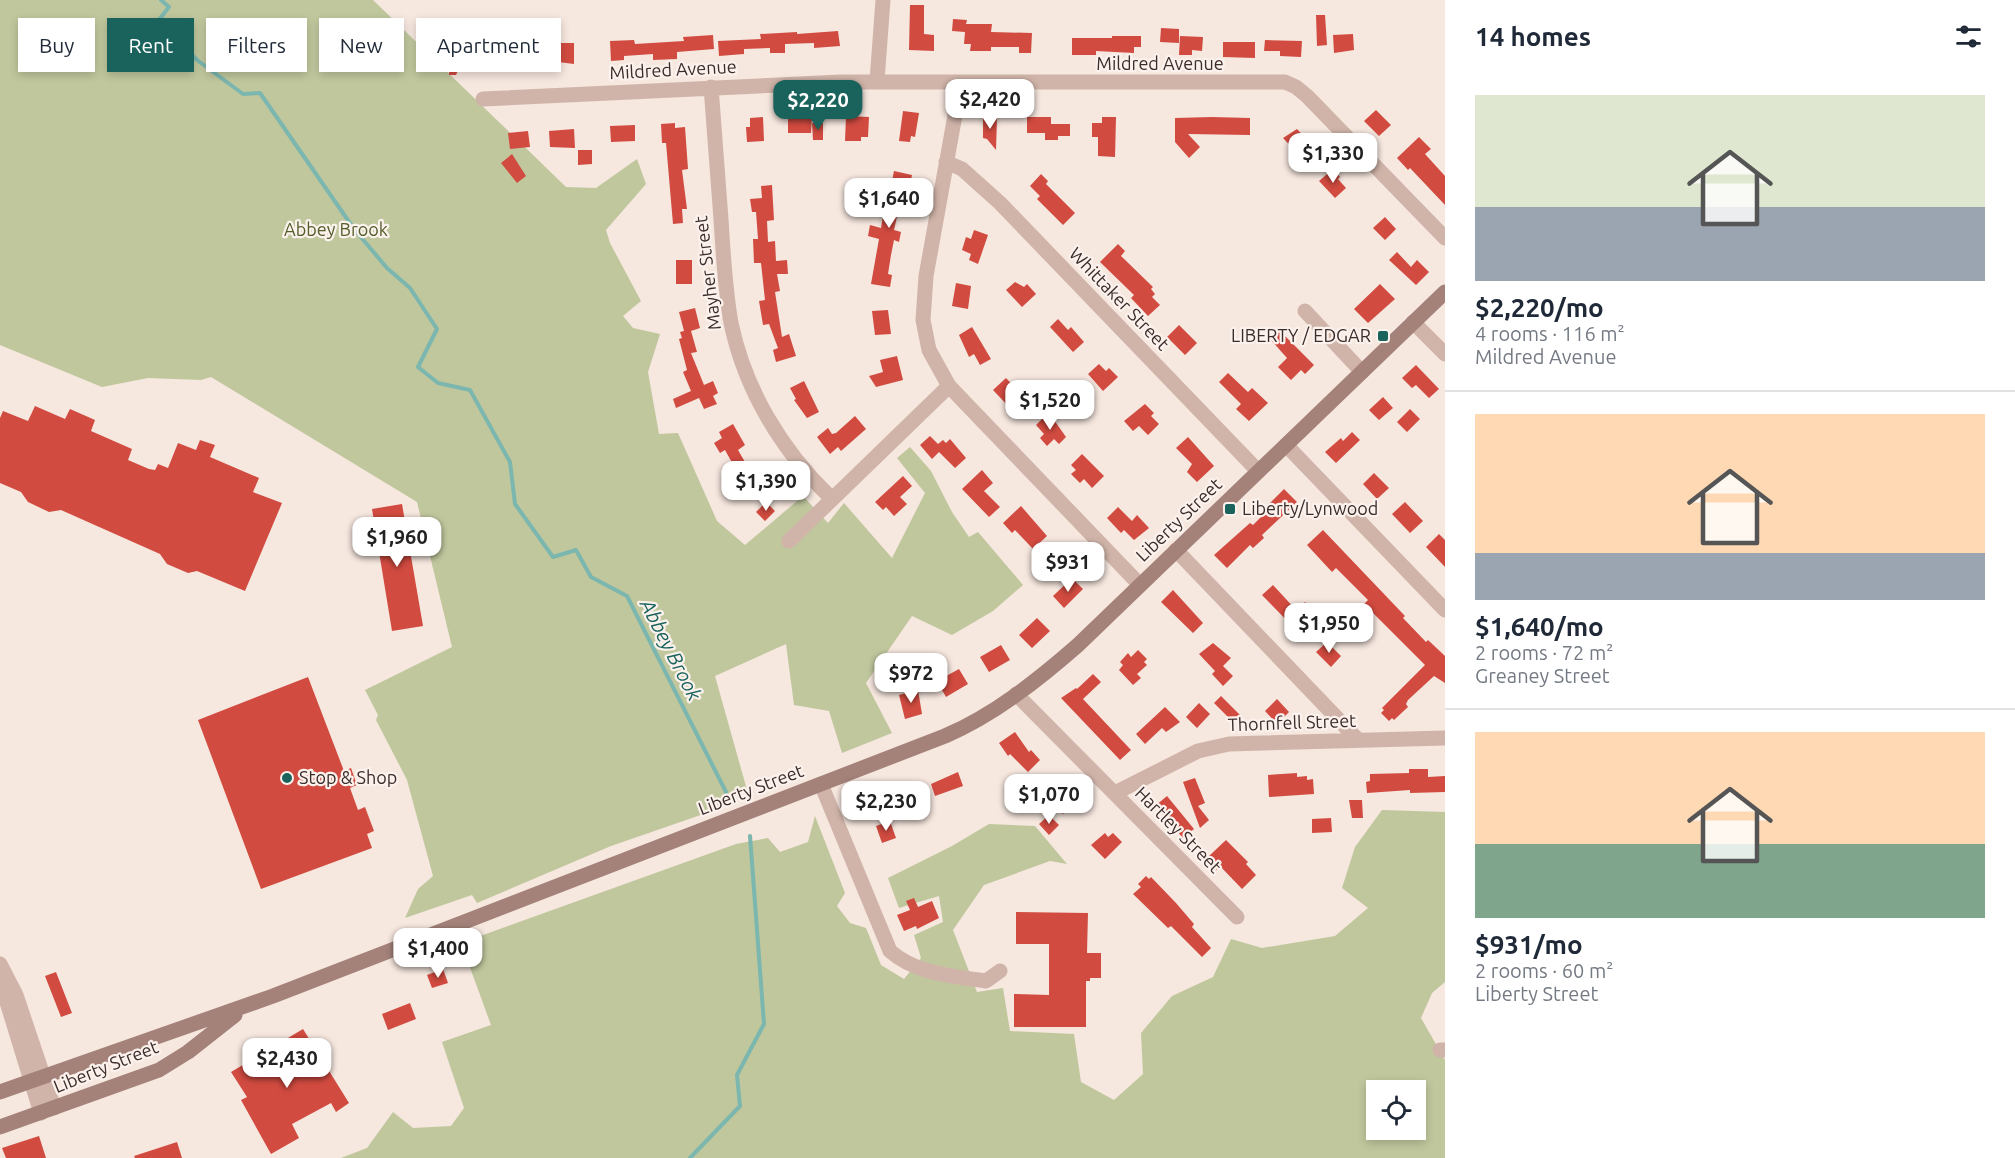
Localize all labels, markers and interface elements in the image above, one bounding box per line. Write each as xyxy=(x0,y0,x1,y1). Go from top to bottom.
chip: Buy xyxy=(18,18,95,72)
chip: Rent xyxy=(107,18,194,72)
chip: Filters xyxy=(206,18,307,72)
chip: New xyxy=(319,18,404,72)
chip: Apartment xyxy=(416,18,561,72)
icon: filters xyxy=(1952,20,1985,53)
text: 14 homes xyxy=(1475,22,1591,51)
street label: Mildred Avenue xyxy=(1096,53,1224,73)
street label: Mildred Avenue xyxy=(609,56,737,82)
pin: $2,420 xyxy=(941,79,1039,130)
pin: $2,220 xyxy=(769,80,867,131)
text: $2,420 xyxy=(959,87,1021,110)
text: $2,220 xyxy=(787,88,849,111)
pin: $1,330 xyxy=(1284,133,1382,184)
icon: home xyxy=(1676,134,1784,242)
text: $1,330 xyxy=(1302,141,1364,164)
pin: $1,640 xyxy=(840,178,938,229)
text: $1,640 xyxy=(858,186,920,209)
street label: Mayher Street xyxy=(690,215,724,331)
park label: Abbey Brook xyxy=(284,219,388,239)
street label: Whittaker Street xyxy=(1066,243,1174,354)
text: $2,220/mo xyxy=(1475,293,1604,322)
text: 4 rooms · 116 m² xyxy=(1475,322,1625,345)
place label: LIBERTY / EDGAR xyxy=(1231,325,1371,345)
marker: LIBERTY / EDGAR xyxy=(1376,329,1390,343)
text: Mildred Avenue xyxy=(1475,345,1616,368)
pin: $1,520 xyxy=(1001,380,1099,431)
text: $1,520 xyxy=(1019,388,1081,411)
icon: home xyxy=(1676,453,1784,561)
pin: $1,390 xyxy=(717,461,815,512)
text: $1,390 xyxy=(735,469,797,492)
street label: Liberty Street xyxy=(1131,474,1225,565)
place label: Liberty/Lynwood xyxy=(1242,498,1378,518)
marker: Liberty/Lynwood xyxy=(1223,502,1237,516)
pin: $1,960 xyxy=(348,517,446,568)
text: $1,960 xyxy=(366,525,428,548)
pin: $931 xyxy=(1032,542,1104,593)
text: $931 xyxy=(1045,550,1091,573)
water label: Abbey Brook xyxy=(636,594,707,705)
pin: $1,950 xyxy=(1280,603,1378,654)
text: $1,950 xyxy=(1298,611,1360,634)
text: $1,640/mo xyxy=(1475,612,1604,641)
text: 2 rooms · 72 m² xyxy=(1475,641,1613,664)
pin: $972 xyxy=(875,653,947,704)
text: $972 xyxy=(888,661,934,684)
text: Greaney Street xyxy=(1475,664,1610,687)
street label: Thornfell Street xyxy=(1227,710,1357,734)
street label: Liberty Street xyxy=(695,760,806,818)
place label: Stop & Shop xyxy=(299,767,397,787)
marker: Stop & Shop xyxy=(280,771,294,785)
icon: home xyxy=(1676,771,1784,879)
pin: $1,070 xyxy=(1000,774,1098,825)
pin: $2,230 xyxy=(837,781,935,832)
text: $1,070 xyxy=(1018,782,1080,805)
street label: Hartley Street xyxy=(1132,782,1226,876)
text: $2,230 xyxy=(855,789,917,812)
pin: $1,400 xyxy=(389,928,487,979)
text: $931/mo xyxy=(1475,930,1583,959)
text: $1,400 xyxy=(407,936,469,959)
text: 2 rooms · 60 m² xyxy=(1475,959,1613,982)
text: Liberty Street xyxy=(1475,982,1598,1005)
street label: Liberty Street xyxy=(50,1036,161,1096)
pin: $2,430 xyxy=(238,1038,336,1089)
text: $2,430 xyxy=(256,1046,318,1069)
map controls xyxy=(1366,1080,1426,1140)
button: locate xyxy=(1366,1080,1426,1140)

